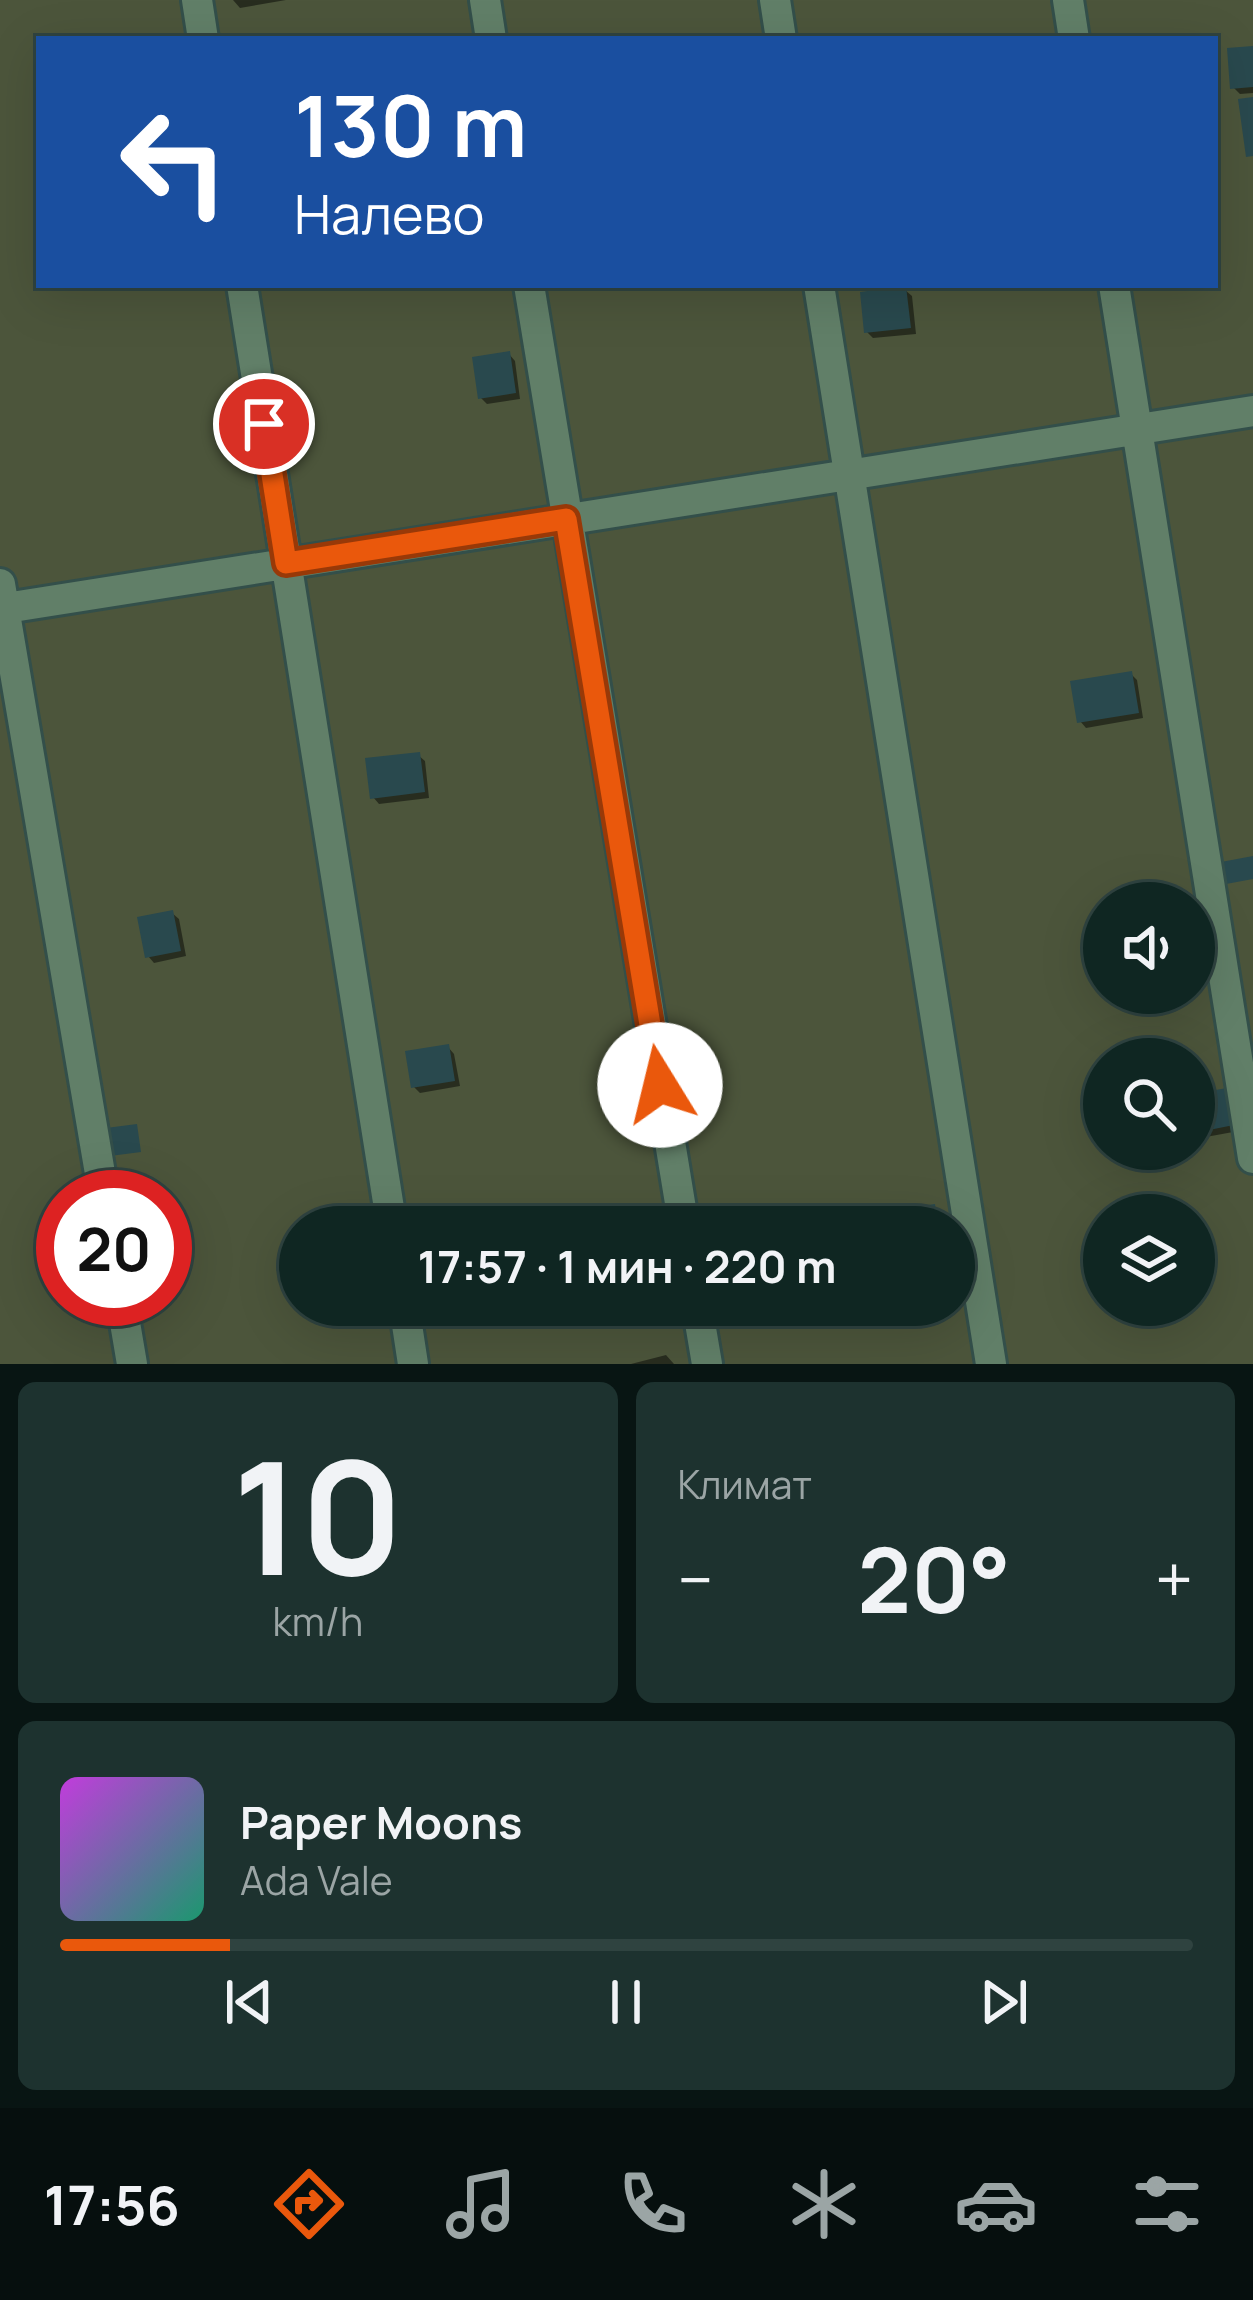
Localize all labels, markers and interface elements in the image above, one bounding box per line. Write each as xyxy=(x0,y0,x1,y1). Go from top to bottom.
text: 130 m xyxy=(294,67,527,182)
icon: left xyxy=(96,84,252,240)
text: Налево xyxy=(294,176,484,250)
pin xyxy=(213,373,315,475)
icon: arrive xyxy=(231,391,297,457)
map controls xyxy=(1083,882,1215,1326)
button: sound xyxy=(1083,882,1215,1014)
position arrow xyxy=(597,1022,723,1148)
button: search xyxy=(1083,1038,1215,1170)
speed limit sign: 20 xyxy=(36,1170,192,1326)
button: layers xyxy=(1083,1194,1215,1326)
text: 17:57 · 1 мин · 220 m xyxy=(418,1235,836,1297)
text: 10 xyxy=(232,1409,403,1622)
text: Климат xyxy=(678,1457,812,1511)
text: 20° xyxy=(857,1517,1011,1640)
text: − xyxy=(678,1534,713,1624)
text: + xyxy=(1155,1534,1193,1624)
text: km/h xyxy=(272,1594,363,1648)
text: Paper Moons xyxy=(240,1791,522,1853)
text: Ada Vale xyxy=(240,1853,393,1907)
icon: previous xyxy=(216,1969,282,2035)
icon: pause xyxy=(593,1969,659,2035)
icon: next xyxy=(971,1969,1037,2035)
icon: directions xyxy=(267,2162,351,2246)
icon: music xyxy=(439,2162,523,2246)
icon: phone xyxy=(611,2162,695,2246)
icon: climate xyxy=(782,2162,866,2246)
icon: car xyxy=(954,2162,1038,2246)
icon: filters xyxy=(1125,2162,1209,2246)
text: 17:56 xyxy=(44,2167,180,2241)

